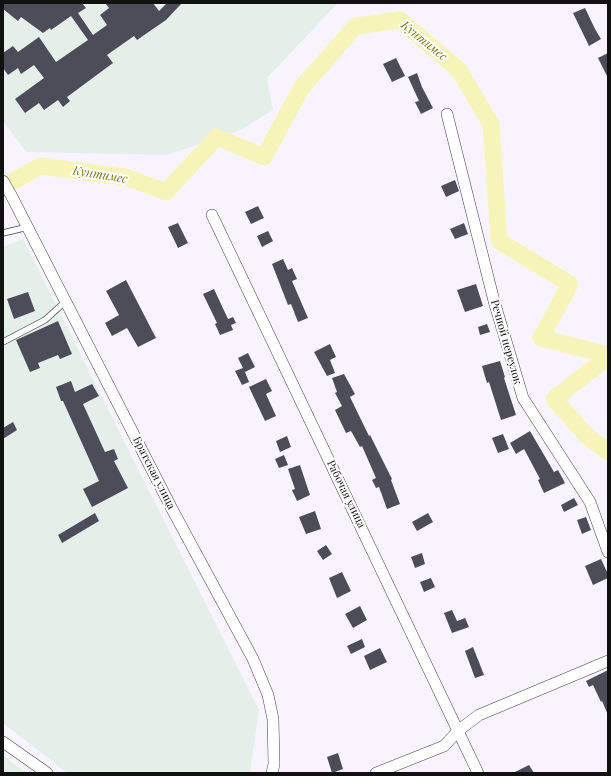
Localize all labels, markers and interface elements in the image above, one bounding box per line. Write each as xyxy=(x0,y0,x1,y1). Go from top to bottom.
water label: Кунтимес xyxy=(398,18,450,64)
water label: Кунтимес xyxy=(72,164,128,186)
street label: Речной переулок xyxy=(488,298,524,386)
street label: Братская улица xyxy=(130,434,178,512)
street label: Рабочая улица xyxy=(324,458,368,530)

